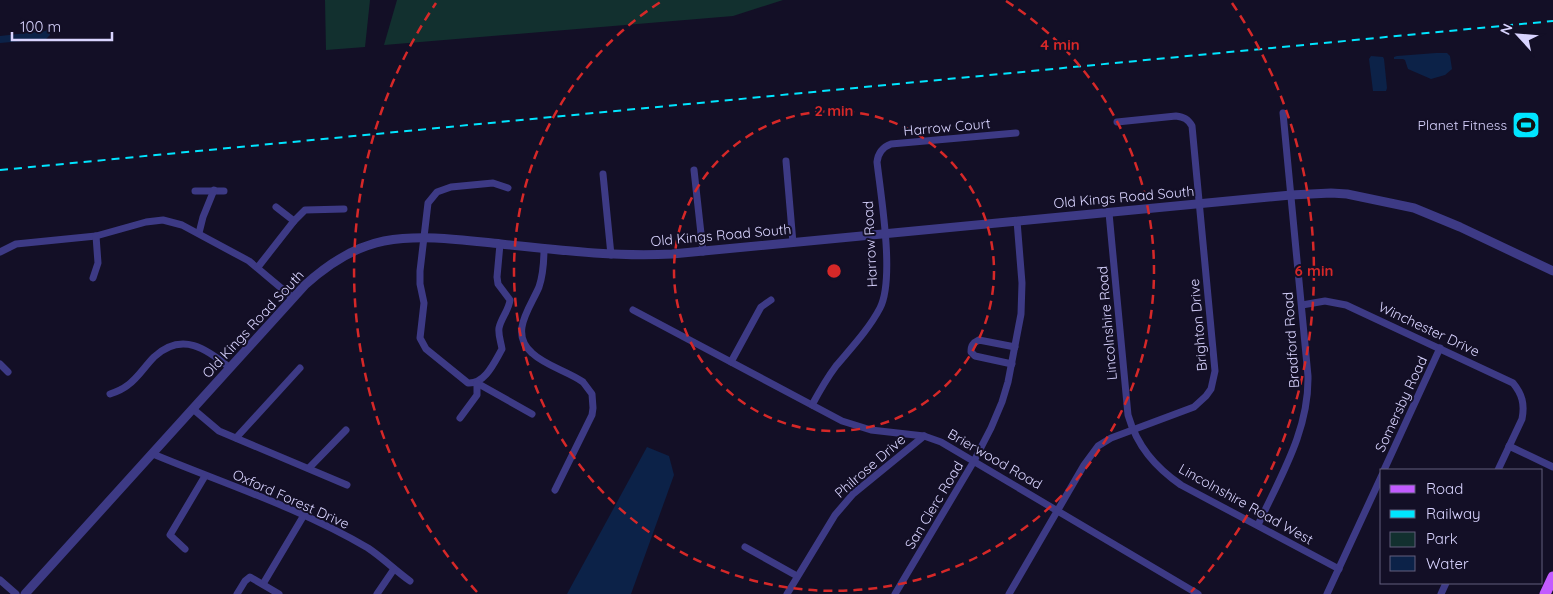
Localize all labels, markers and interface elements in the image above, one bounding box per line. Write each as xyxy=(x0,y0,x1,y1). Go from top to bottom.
scale bar xyxy=(12,10,112,42)
north arrow xyxy=(1493,10,1543,60)
text: 100 m xyxy=(20,17,61,36)
text: N xyxy=(1496,21,1517,38)
text: 4 min xyxy=(1040,35,1080,54)
text: 2 min xyxy=(814,101,854,120)
sports icon: Planet Fitness xyxy=(1511,110,1541,140)
street label: Harrow Court xyxy=(903,114,992,140)
place label: Planet Fitness xyxy=(1418,116,1507,134)
street label: Old Kings Road South xyxy=(1053,182,1195,212)
street label: Harrow Road xyxy=(859,200,881,288)
street label: Old Kings Road South xyxy=(650,220,792,250)
text: 6 min xyxy=(1295,261,1333,280)
centre of rings xyxy=(825,262,843,280)
street label: Lincolnshire Road xyxy=(1093,265,1121,381)
street label: Old Kings Road South xyxy=(198,266,308,382)
street label: Brighton Drive xyxy=(1185,278,1211,372)
street label: Bradford Road xyxy=(1279,291,1303,389)
street label: Winchester Drive xyxy=(1375,298,1483,360)
street label: Somersby Road xyxy=(1371,353,1431,455)
street label: Brierwood Road xyxy=(945,425,1045,493)
street label: Philrose Drive xyxy=(831,430,909,502)
street label: San Clerc Road xyxy=(901,458,967,552)
street label: Lincolnshire Road West xyxy=(1176,460,1317,549)
street label: Oxford Forest Drive xyxy=(230,465,352,533)
legend xyxy=(1380,469,1543,584)
text: Road xyxy=(1426,479,1463,498)
text: Railway xyxy=(1426,504,1481,523)
text: Park xyxy=(1426,529,1458,548)
text: Water xyxy=(1426,554,1469,573)

